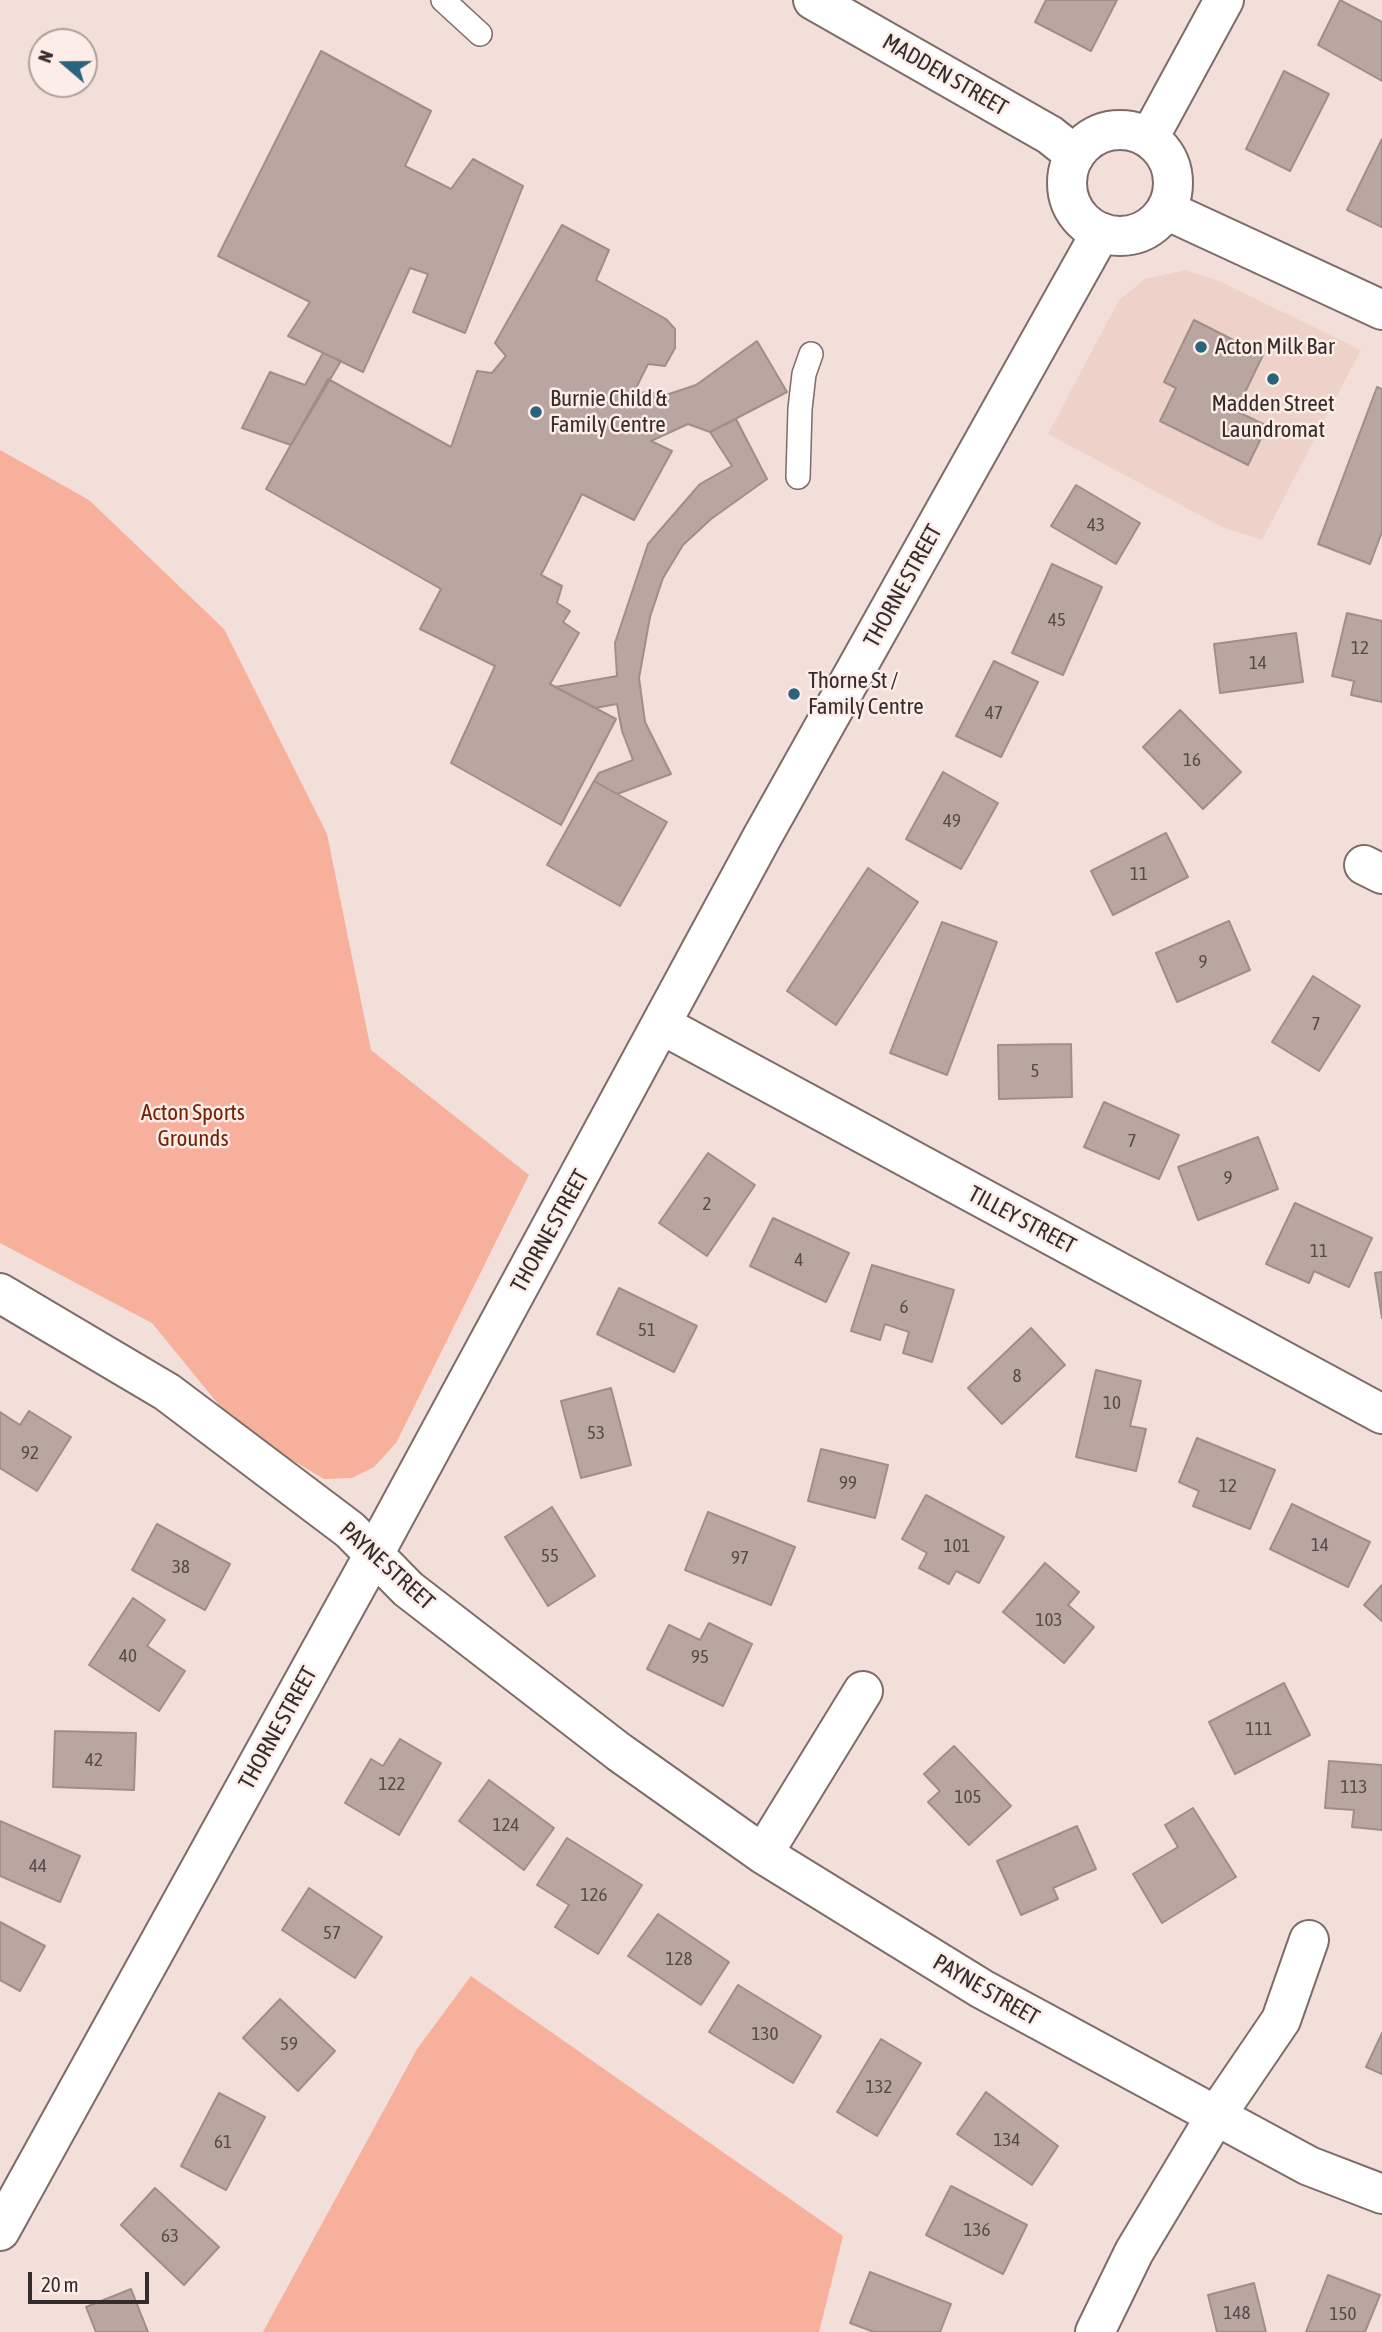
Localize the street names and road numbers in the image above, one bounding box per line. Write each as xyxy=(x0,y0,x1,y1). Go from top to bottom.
street label: MADDEN STREET xyxy=(878,28,1012,122)
street label: THORNE STREET xyxy=(858,520,948,652)
street label: THORNE STREET xyxy=(505,1165,595,1297)
street label: TILLEY STREET xyxy=(963,1180,1081,1260)
street label: PAYNE STREET xyxy=(334,1516,440,1616)
street label: THORNE STREET xyxy=(233,1662,323,1794)
street label: PAYNE STREET xyxy=(928,1949,1044,2031)

